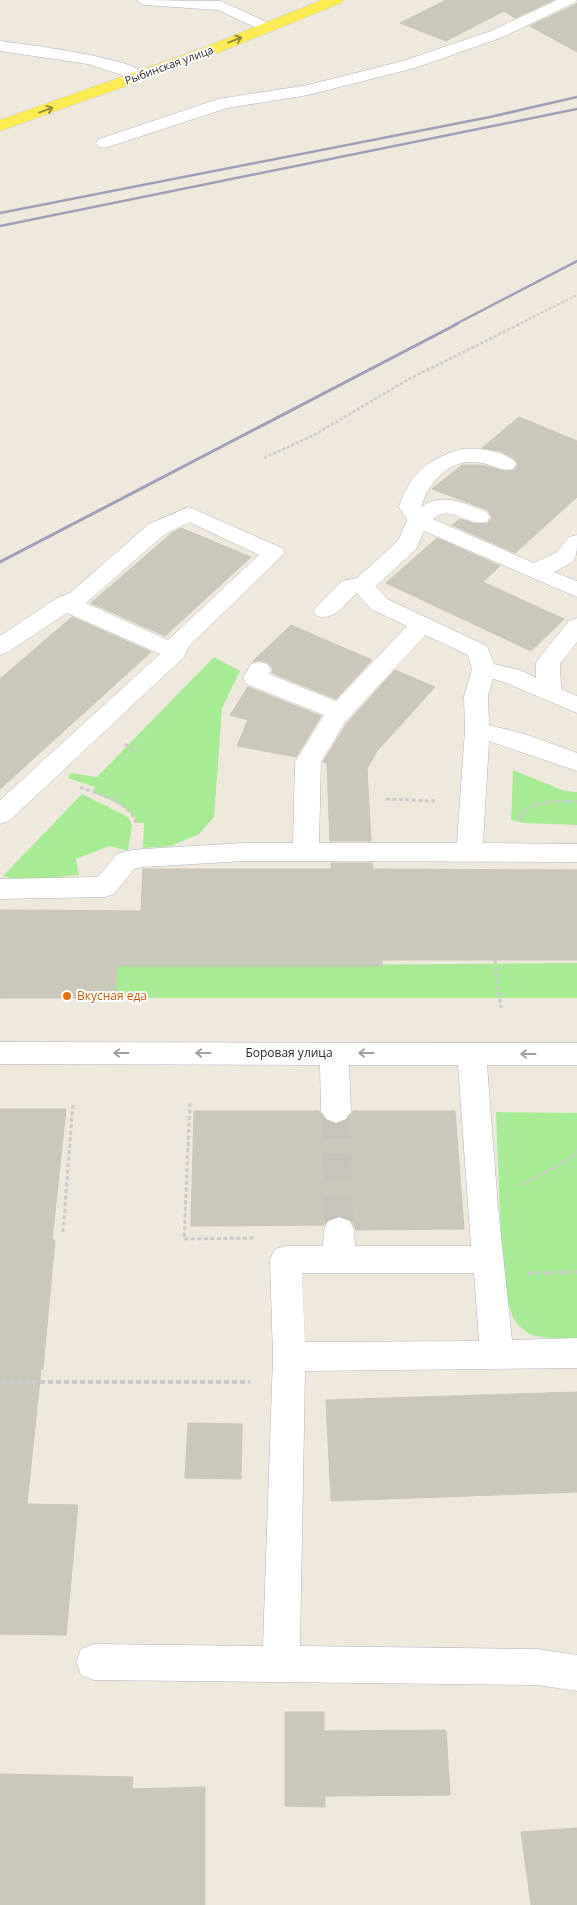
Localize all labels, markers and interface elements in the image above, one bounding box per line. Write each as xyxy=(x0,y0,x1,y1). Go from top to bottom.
one-way arrow xyxy=(226,35,242,44)
street label: Рыбинская улица xyxy=(122,42,215,88)
one-way arrow xyxy=(38,105,53,114)
place label: Вкусная еда xyxy=(77,987,147,1004)
marker: Вкусная еда xyxy=(61,990,73,1002)
street label: Боровая улица xyxy=(245,1044,333,1061)
one-way arrow xyxy=(113,1048,129,1058)
one-way arrow xyxy=(196,1048,212,1058)
one-way arrow xyxy=(358,1048,374,1058)
one-way arrow xyxy=(521,1049,537,1059)

